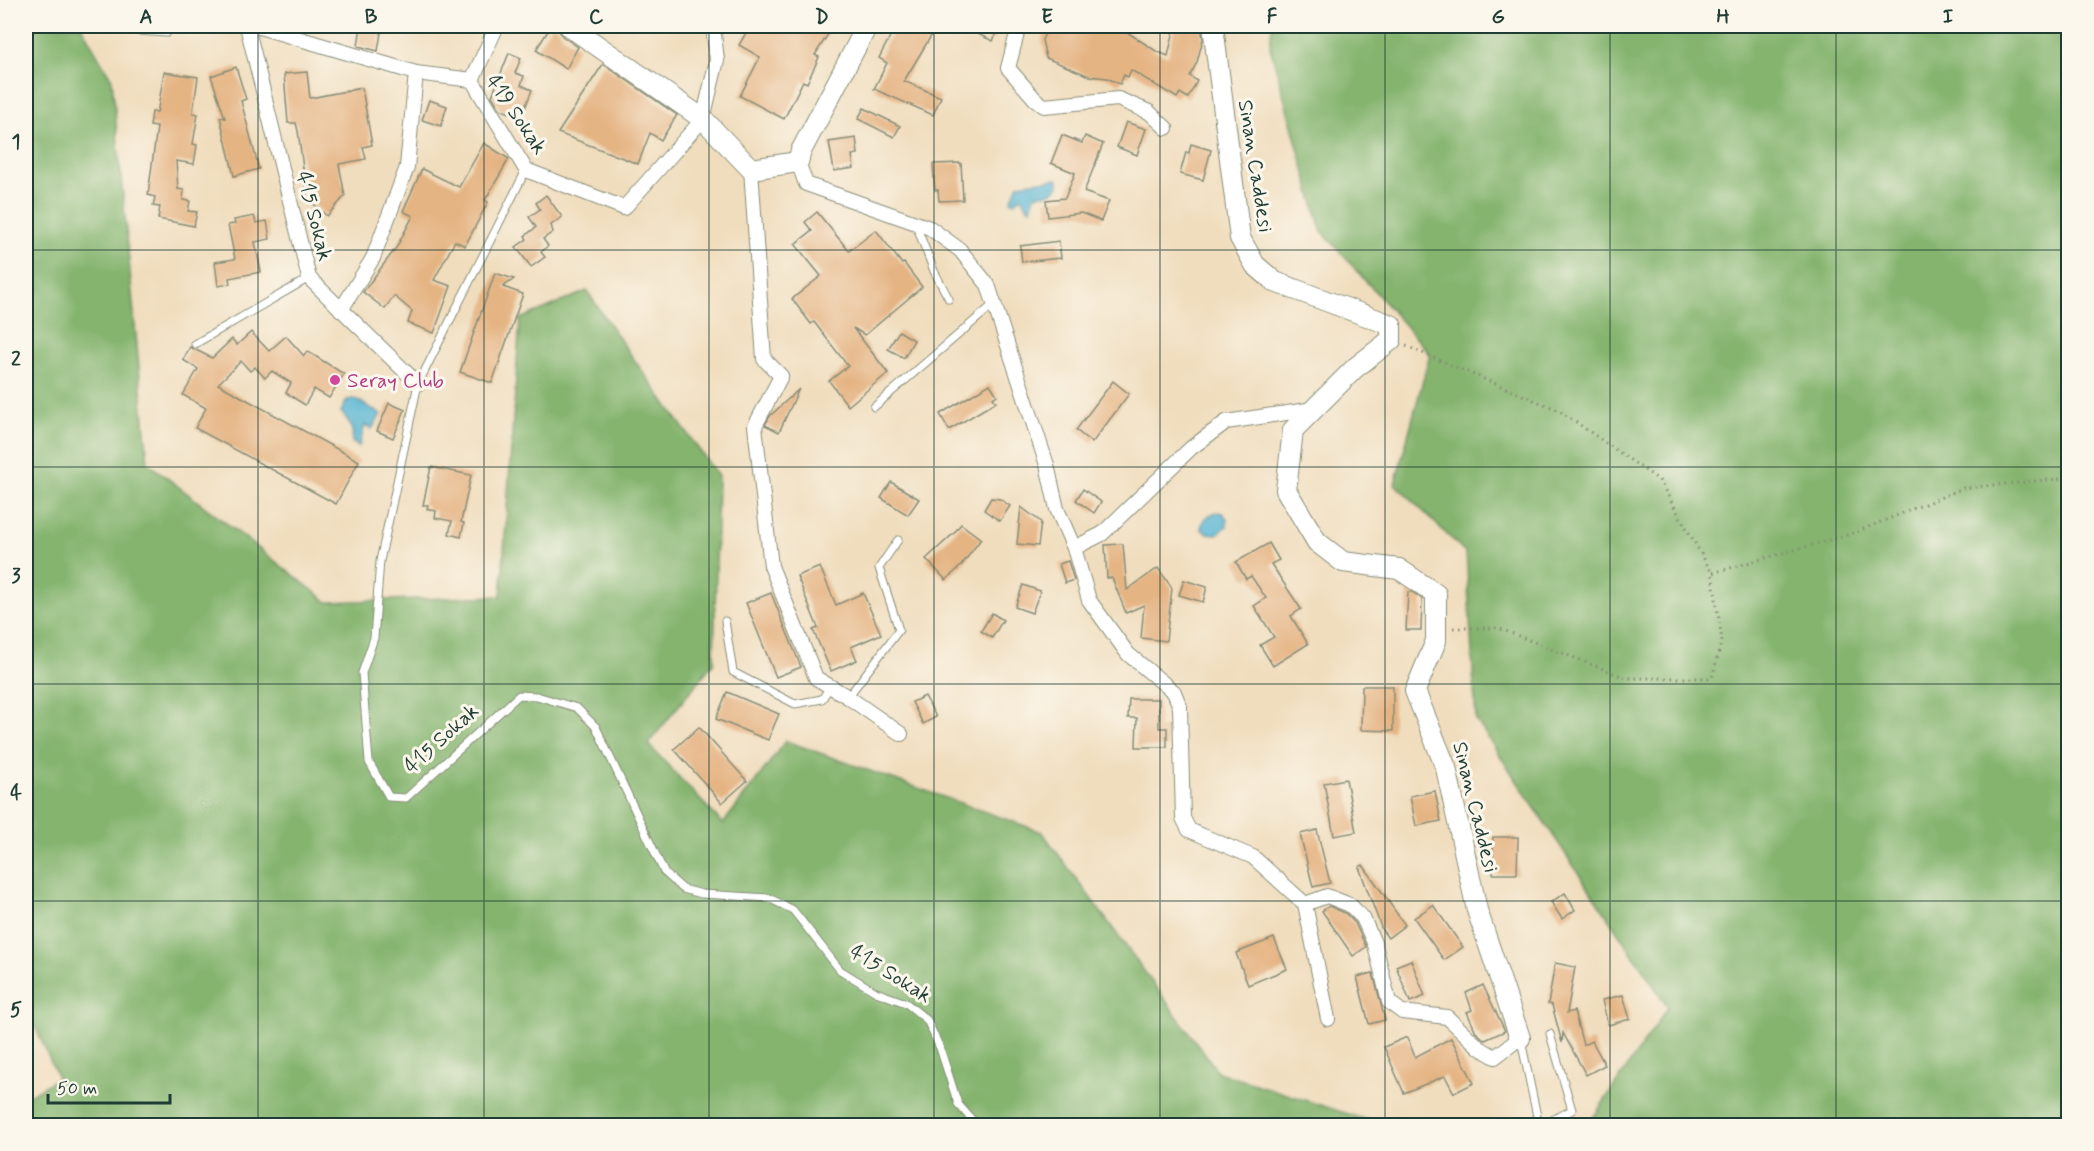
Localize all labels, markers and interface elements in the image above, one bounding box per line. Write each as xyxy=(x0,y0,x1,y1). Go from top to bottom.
text: A xyxy=(139,4,153,31)
text: B xyxy=(365,4,378,31)
text: C xyxy=(589,4,604,31)
text: D xyxy=(815,4,829,31)
text: E xyxy=(1041,4,1053,31)
text: F xyxy=(1267,4,1278,31)
text: G xyxy=(1491,4,1505,31)
text: H xyxy=(1716,4,1730,31)
text: I xyxy=(1943,4,1953,31)
street label: 419 Sokak xyxy=(479,69,553,160)
street label: Sinan Caddesi xyxy=(1231,98,1279,235)
text: 1 xyxy=(12,129,20,156)
street label: 415 Sokak xyxy=(289,168,339,264)
text: 2 xyxy=(11,346,21,373)
place label: Seray Club xyxy=(347,367,444,395)
marker: Seray Club xyxy=(328,373,342,387)
text: 3 xyxy=(11,563,21,590)
street label: 415 Sokak xyxy=(398,698,485,780)
street label: Sinan Caddesi xyxy=(1445,739,1505,876)
text: 4 xyxy=(10,780,22,807)
street label: 415 Sokak xyxy=(844,938,937,1010)
text: 5 xyxy=(10,997,22,1024)
scale bar xyxy=(48,1067,170,1105)
text: 50 m xyxy=(57,1077,97,1101)

